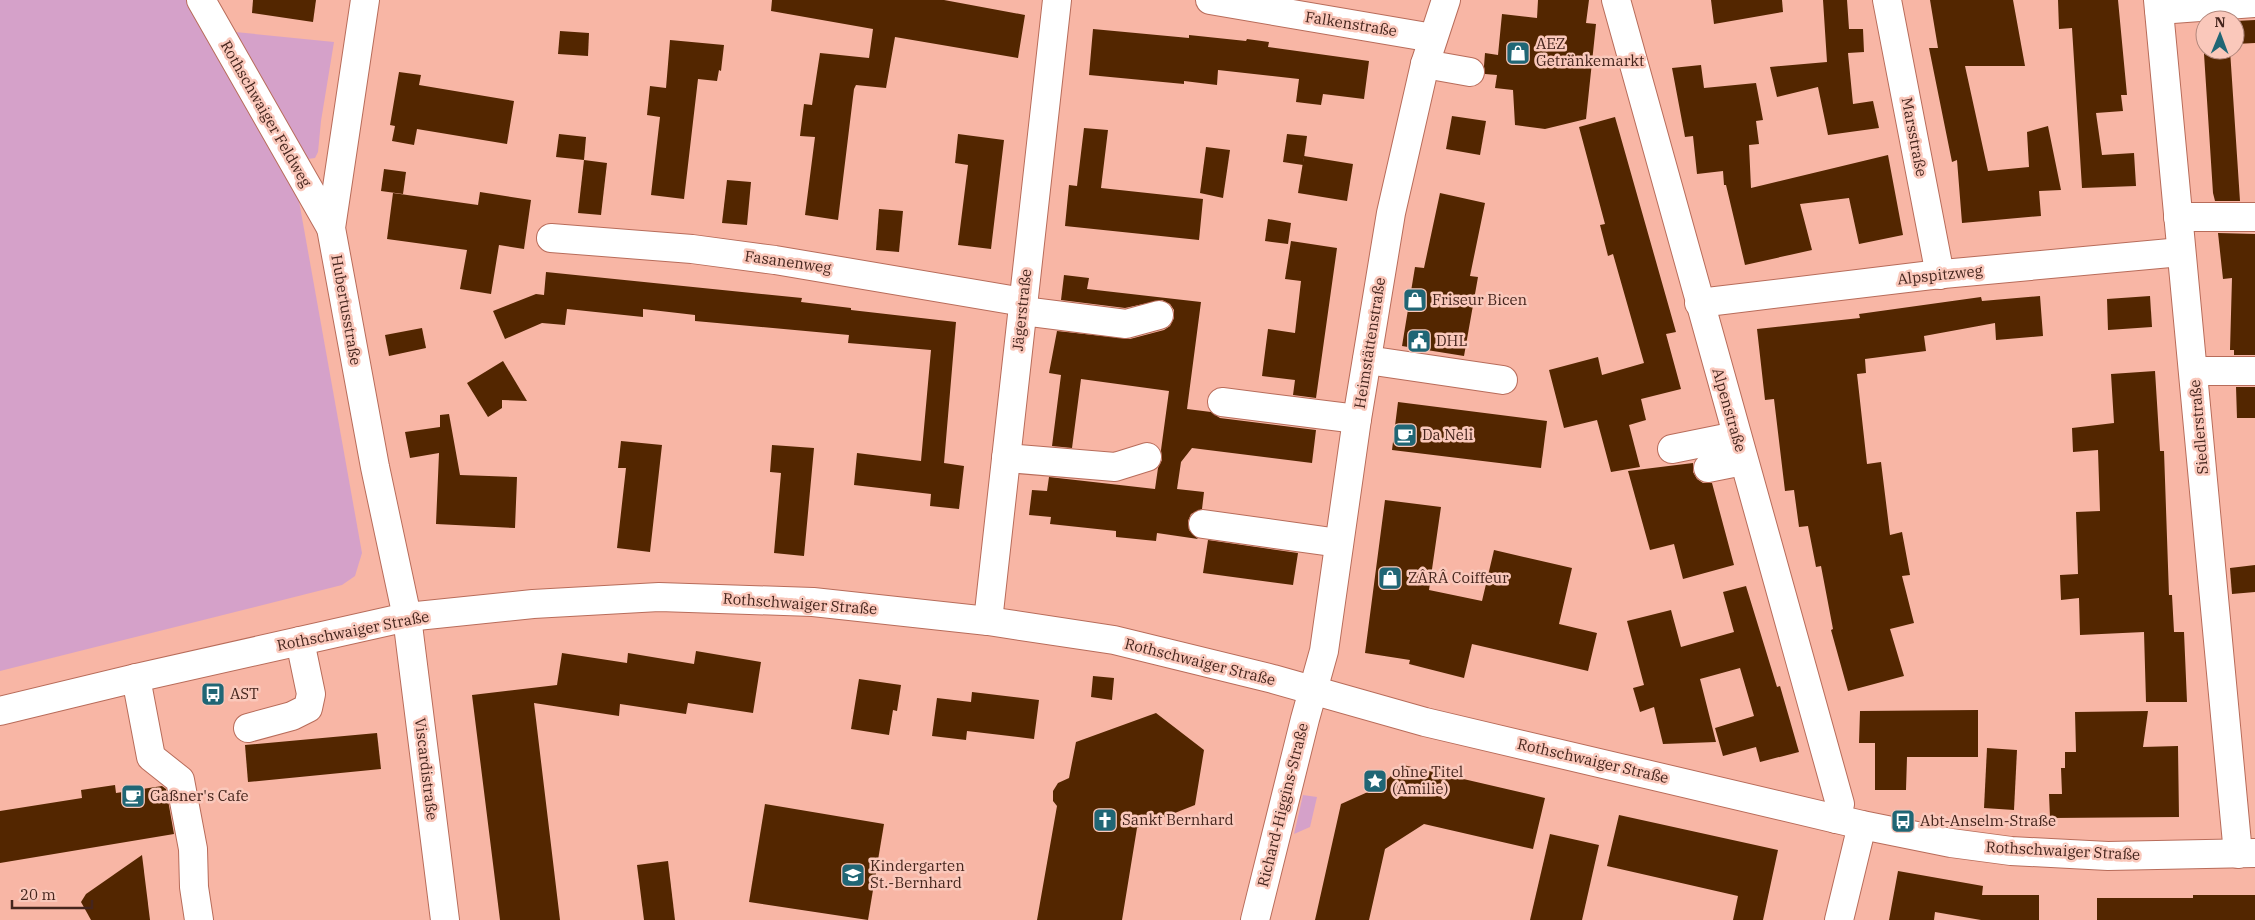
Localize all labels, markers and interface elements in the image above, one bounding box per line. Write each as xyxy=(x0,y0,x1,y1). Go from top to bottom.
street label: Falkenstraße xyxy=(1304,7,1398,40)
north arrow xyxy=(2195,10,2245,60)
text: N xyxy=(2215,13,2226,31)
place label: AEZ Getränkemarkt xyxy=(1536,34,1644,70)
street label: Rothschwaiger Feldweg xyxy=(217,37,316,190)
shop icon: AEZ Getränkemarkt xyxy=(1505,40,1531,66)
street label: Marsstraße xyxy=(1898,96,1931,178)
street label: Fasanenweg xyxy=(744,246,833,277)
street label: Hubertusstraße xyxy=(327,253,366,367)
street label: Alpspitzweg xyxy=(1896,261,1984,288)
street label: Jägerstraße xyxy=(1008,268,1035,352)
street label: Heimstättenstraße xyxy=(1350,276,1389,410)
shop icon: Friseur Bicen xyxy=(1402,287,1428,313)
place label: Friseur Bicen xyxy=(1432,290,1528,309)
public building icon: DHL xyxy=(1406,328,1432,354)
place label: DHL xyxy=(1436,331,1467,350)
street label: Alpenstraße xyxy=(1708,366,1751,454)
street label: Siedlerstraße xyxy=(2185,379,2212,475)
cafe icon: Da Neli xyxy=(1392,422,1418,448)
place label: Da Neli xyxy=(1422,425,1473,444)
shop icon: ZÂRÂ Coiffeur xyxy=(1377,565,1403,591)
place label: ZÂRÂ Coiffeur xyxy=(1408,568,1509,587)
street label: Rothschwaiger Straße xyxy=(722,589,878,618)
street label: Rothschwaiger Straße xyxy=(275,606,431,655)
street label: Rothschwaiger Straße xyxy=(1123,634,1277,689)
bus stop icon: AST xyxy=(200,681,226,707)
place label: AST xyxy=(230,684,259,703)
street label: Viscardistraße xyxy=(411,717,442,821)
street label: Richard-Higgins-Straße xyxy=(1253,721,1312,889)
street label: Rothschwaiger Straße xyxy=(1516,734,1671,787)
place label: ohne Titel (Amilie) xyxy=(1392,762,1463,798)
place icon: ohne Titel (Amilie) xyxy=(1362,768,1388,794)
cafe icon: Gaßner's Cafe xyxy=(120,783,146,809)
place label: Gaßner's Cafe xyxy=(150,786,248,805)
church icon: Sankt Bernhard xyxy=(1092,807,1118,833)
bus stop icon: Abt-Anselm-Straße xyxy=(1890,808,1916,834)
place label: Sankt Bernhard xyxy=(1122,810,1234,829)
place label: Abt-Anselm-Straße xyxy=(1920,811,2056,830)
street label: Rothschwaiger Straße xyxy=(1985,837,2141,864)
place label: Kindergarten St.-Bernhard xyxy=(870,856,965,892)
school or university icon: Kindergarten St.-Bernhard xyxy=(840,862,866,888)
scale bar xyxy=(12,878,92,910)
text: 20 m xyxy=(20,885,56,904)

